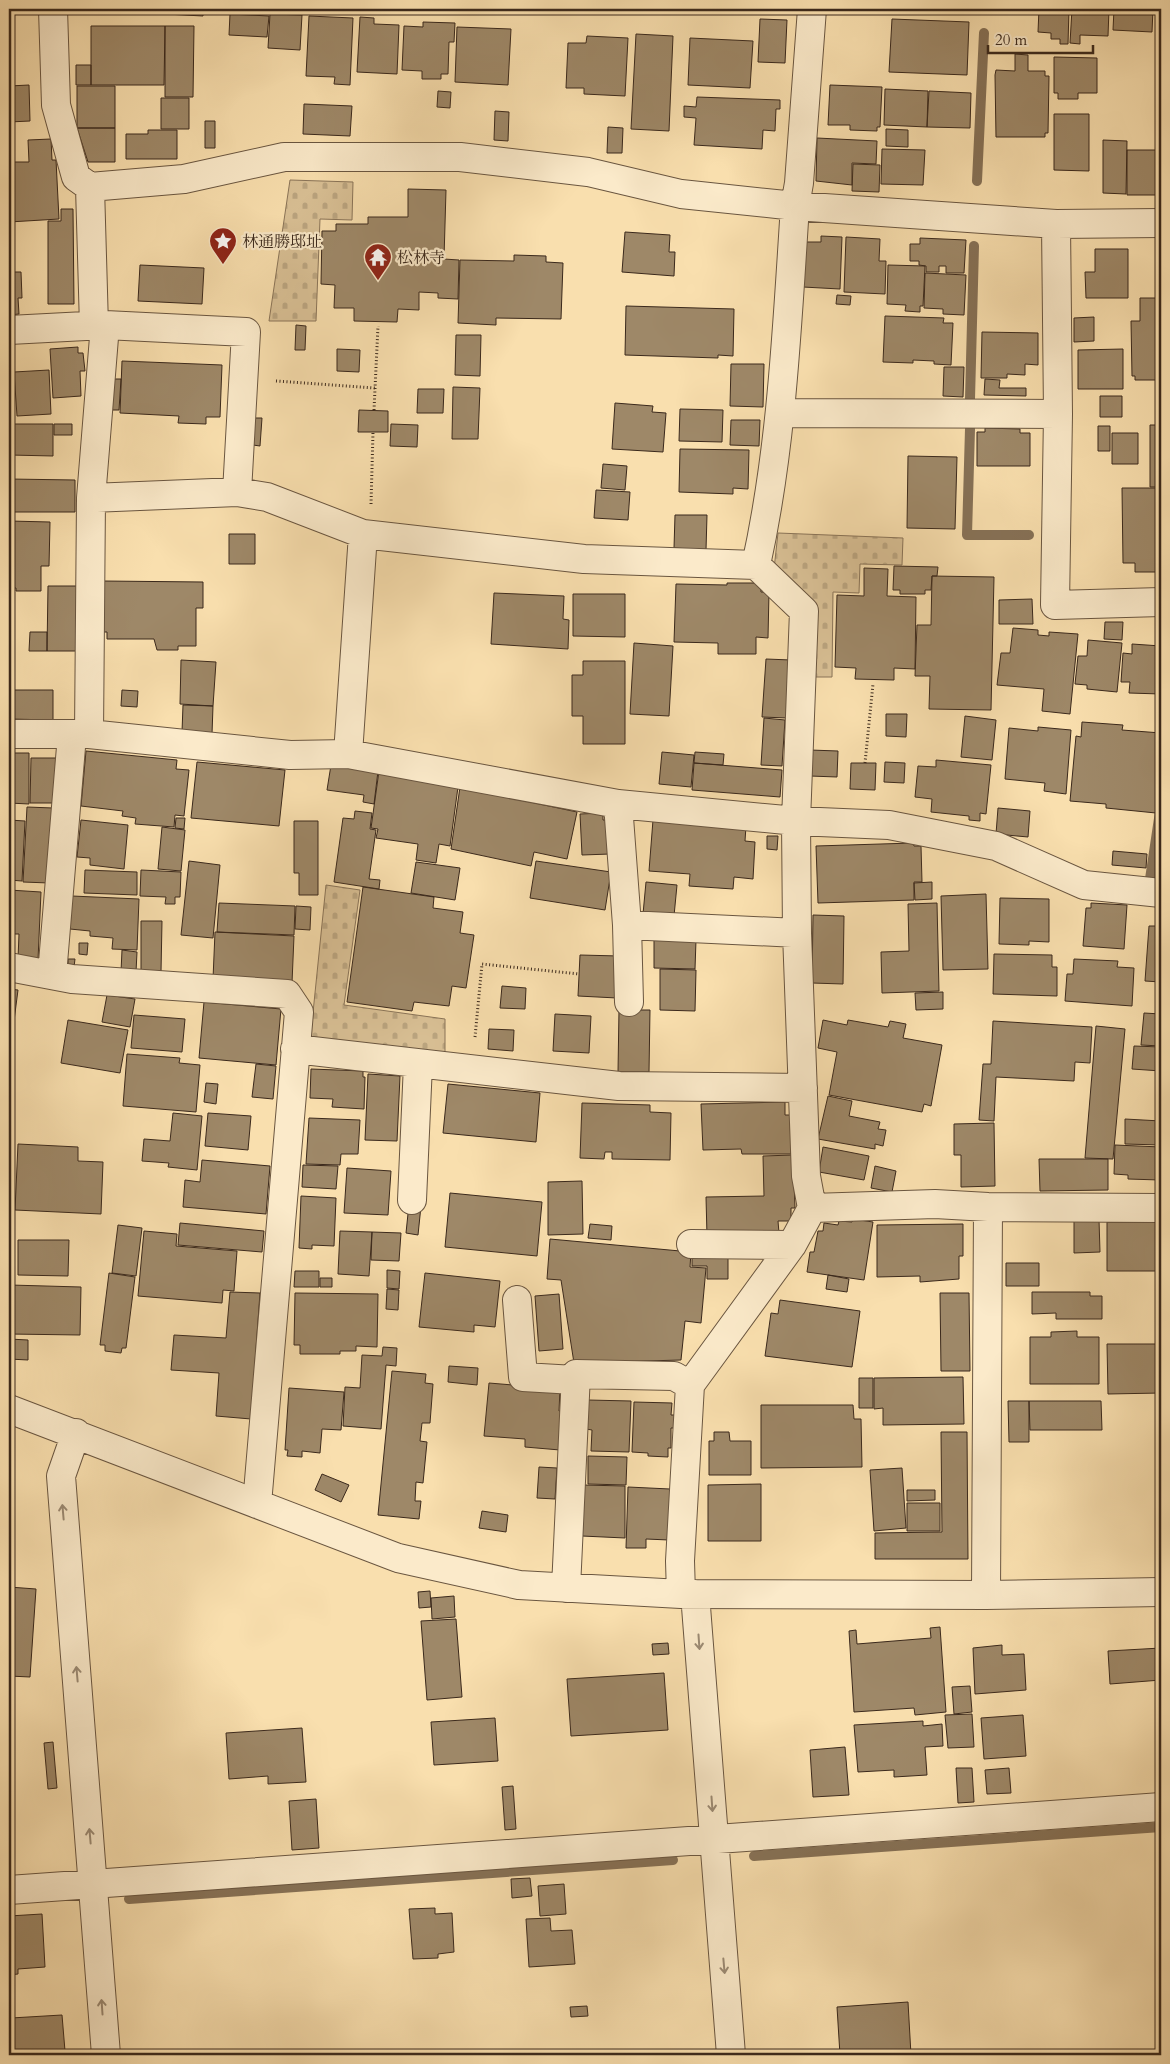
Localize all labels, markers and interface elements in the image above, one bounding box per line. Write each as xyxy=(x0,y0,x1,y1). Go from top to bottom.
scale bar xyxy=(988,22,1092,54)
text: 20 m xyxy=(995,30,1027,50)
place icon: 林通勝邸址 xyxy=(208,226,238,265)
place label: 林通勝邸址 xyxy=(242,231,322,253)
temple icon: 松林寺 xyxy=(363,242,393,281)
place label: 松林寺 xyxy=(397,247,445,269)
one-way arrow xyxy=(59,1504,68,1520)
one-way arrow xyxy=(694,1634,704,1650)
one-way arrow xyxy=(72,1666,81,1682)
one-way arrow xyxy=(707,1796,716,1812)
one-way arrow xyxy=(85,1828,95,1844)
one-way arrow xyxy=(720,1958,729,1974)
one-way arrow xyxy=(98,1999,107,2015)

